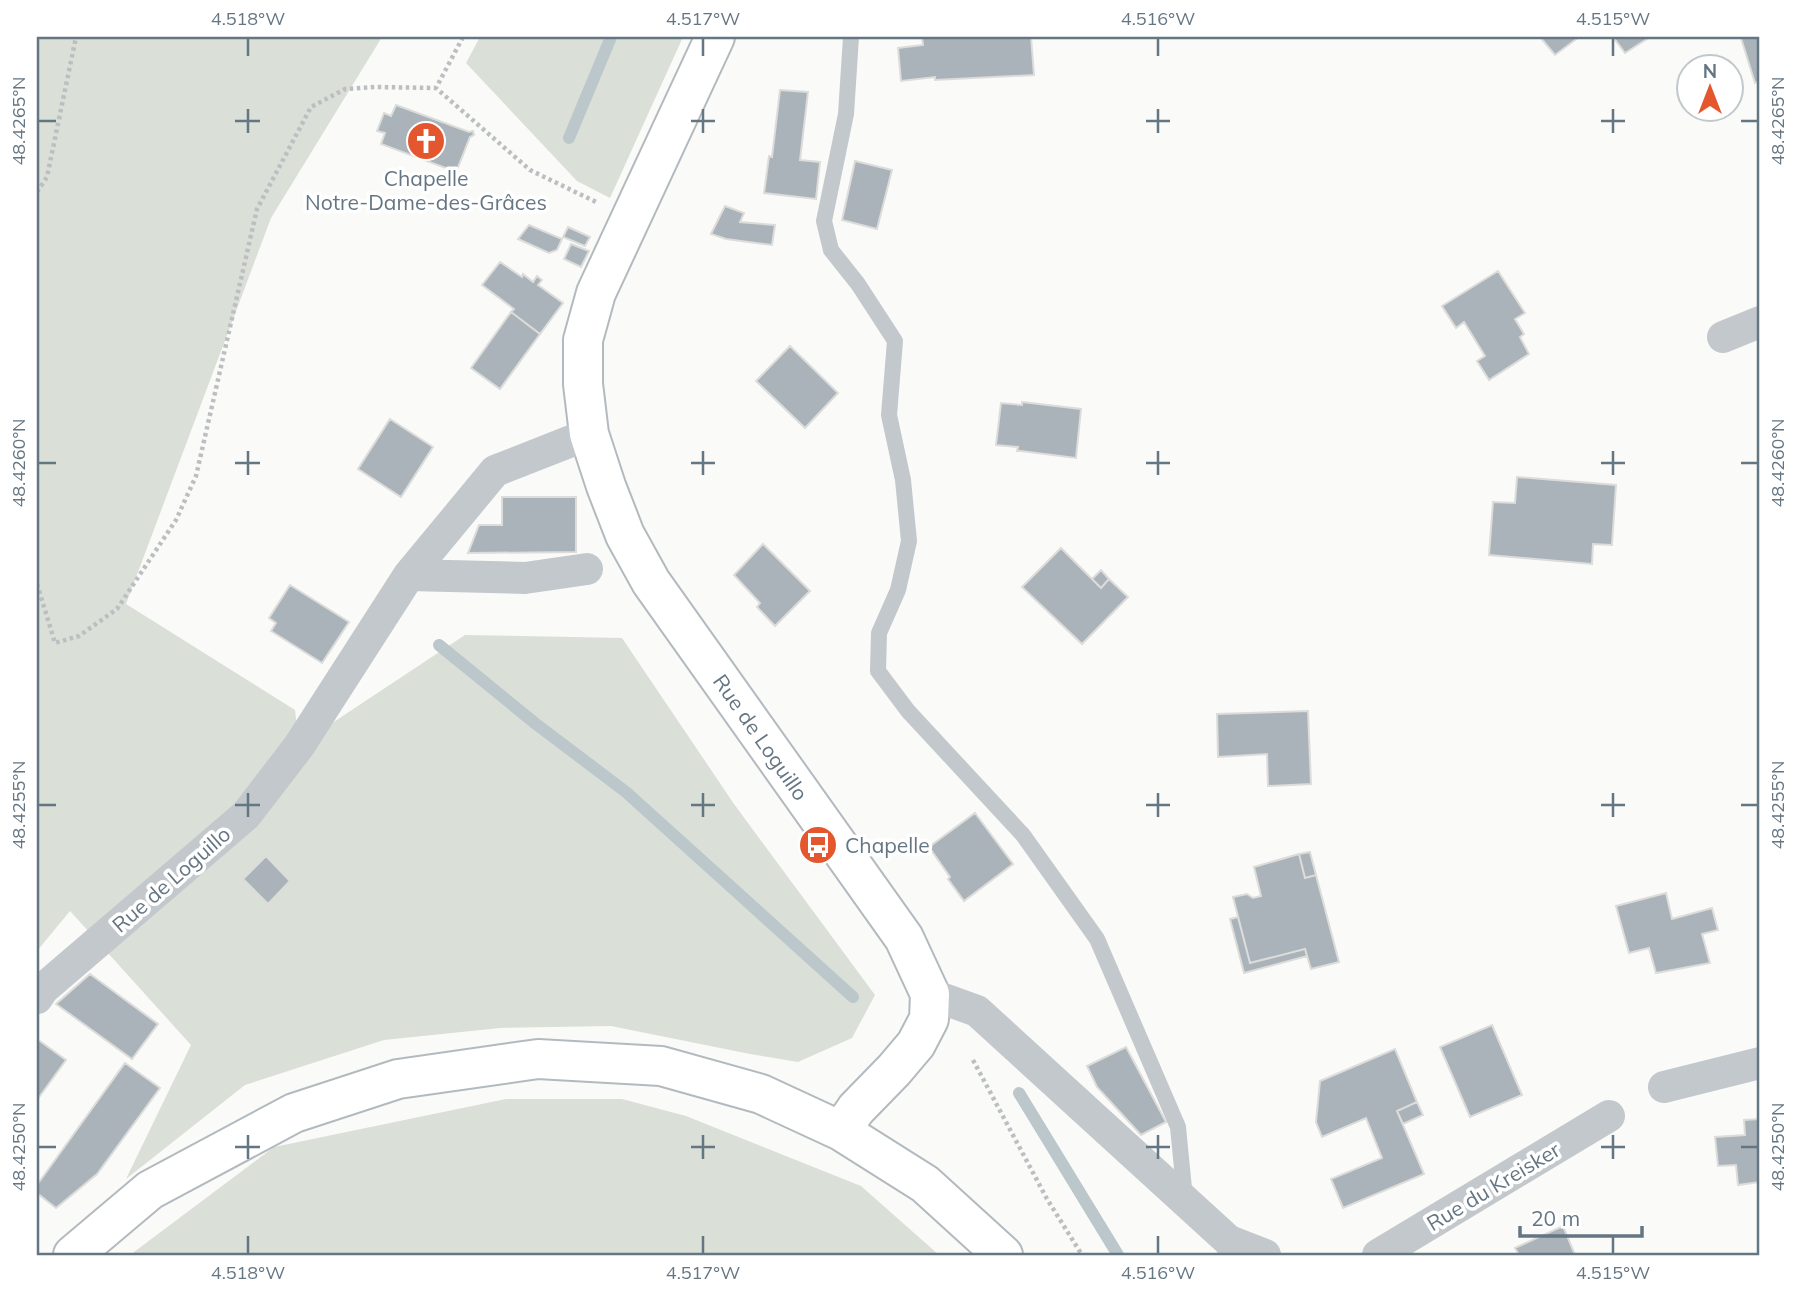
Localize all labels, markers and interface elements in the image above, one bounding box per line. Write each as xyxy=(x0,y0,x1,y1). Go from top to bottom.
text: 4.518°W xyxy=(211,7,285,30)
text: 4.517°W xyxy=(666,7,740,30)
text: 4.516°W xyxy=(1121,7,1195,30)
text: 4.515°W xyxy=(1576,7,1650,30)
north arrow xyxy=(1674,52,1744,122)
text: N xyxy=(1703,59,1717,83)
text: 48.4265°N xyxy=(7,76,30,166)
text: 48.4265°N xyxy=(1766,76,1789,166)
church icon: Chapelle Notre-Dame-des-Grâces xyxy=(405,120,447,162)
place label: Chapelle Notre-Dame-des-Grâces xyxy=(305,165,547,215)
text: 48.4260°N xyxy=(7,418,30,508)
text: 48.4260°N xyxy=(1766,418,1789,508)
street label: Rue de Loguillo xyxy=(708,669,814,805)
text: 48.4255°N xyxy=(7,760,30,850)
text: 48.4255°N xyxy=(1766,760,1789,850)
street label: Rue de Loguillo xyxy=(107,821,235,937)
bus stop icon: Chapelle xyxy=(797,824,839,866)
place label: Chapelle xyxy=(845,832,930,858)
text: 48.4250°N xyxy=(7,1102,30,1192)
text: 48.4250°N xyxy=(1766,1102,1789,1192)
street label: Rue du Kreisker xyxy=(1422,1136,1565,1236)
scale bar xyxy=(1520,1194,1643,1238)
text: 20 m xyxy=(1531,1205,1580,1231)
text: 4.518°W xyxy=(211,1261,285,1284)
text: 4.517°W xyxy=(666,1261,740,1284)
text: 4.516°W xyxy=(1121,1261,1195,1284)
text: 4.515°W xyxy=(1576,1261,1650,1284)

